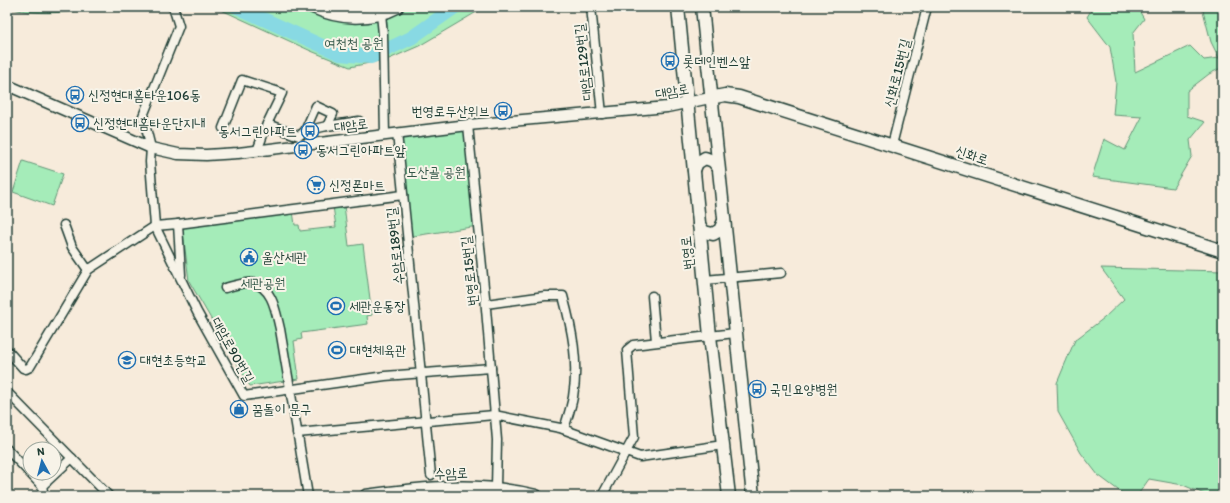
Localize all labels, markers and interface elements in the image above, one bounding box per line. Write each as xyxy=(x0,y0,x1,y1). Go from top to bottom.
street label: 대암로129번길 xyxy=(571,22,596,101)
park label: 여천천 공원 xyxy=(324,35,384,52)
street label: 신화로15번길 xyxy=(881,36,914,109)
bus stop icon: 롯데인벤스앞 xyxy=(660,51,680,71)
place label: 롯데인벤스앞 xyxy=(683,53,751,70)
street label: 대암로 xyxy=(654,80,690,103)
bus stop icon: 신정현대홈타운106동 xyxy=(65,85,85,105)
place label: 신정현대홈타운106동 xyxy=(88,87,201,104)
bus stop icon: 번영로두산위브 xyxy=(493,101,513,121)
place label: 번영로두산위브 xyxy=(411,103,490,120)
bus stop icon: 신정현대홈타운단지내 xyxy=(70,113,90,133)
place label: 신정현대홈타운단지내 xyxy=(93,115,206,132)
street label: 대암로 xyxy=(333,115,369,136)
bus stop icon: 동서그린아파트 xyxy=(300,121,320,141)
place label: 동서그린아파트 xyxy=(218,123,297,140)
bus stop icon: 동서그린아파트앞 xyxy=(293,140,313,160)
place label: 동서그린아파트앞 xyxy=(316,142,406,159)
street label: 신화로 xyxy=(953,142,991,169)
park label: 도산골 공원 xyxy=(406,164,466,181)
supermarket icon: 신정폰마트 xyxy=(306,175,326,195)
place label: 신정폰마트 xyxy=(329,177,385,194)
street label: 수암로189번길 xyxy=(383,206,408,286)
street label: 번영로15번길 xyxy=(457,234,482,307)
street label: 번영로 xyxy=(677,235,698,271)
public building icon: 울산세관 xyxy=(239,247,259,267)
place label: 울산세관 xyxy=(262,249,307,266)
park label: 세관공원 xyxy=(240,275,286,292)
sports icon: 세관운동장 xyxy=(326,296,346,316)
place label: 세관운동장 xyxy=(349,298,406,315)
street label: 대암로90번길 xyxy=(208,315,258,387)
sports icon: 대현체육관 xyxy=(327,340,347,360)
place label: 대현체육관 xyxy=(350,342,406,359)
school or university icon: 대현초등학교 xyxy=(117,350,137,370)
place label: 대현초등학교 xyxy=(140,352,208,369)
bus stop icon: 국민요양병원 xyxy=(747,379,767,399)
place label: 국민요양병원 xyxy=(770,381,838,398)
shop icon: 꿈돌이 문구 xyxy=(229,399,249,419)
place label: 꿈돌이 문구 xyxy=(252,401,311,418)
north arrow xyxy=(22,441,62,481)
text: N xyxy=(36,445,45,458)
street label: 수암로 xyxy=(434,464,468,483)

